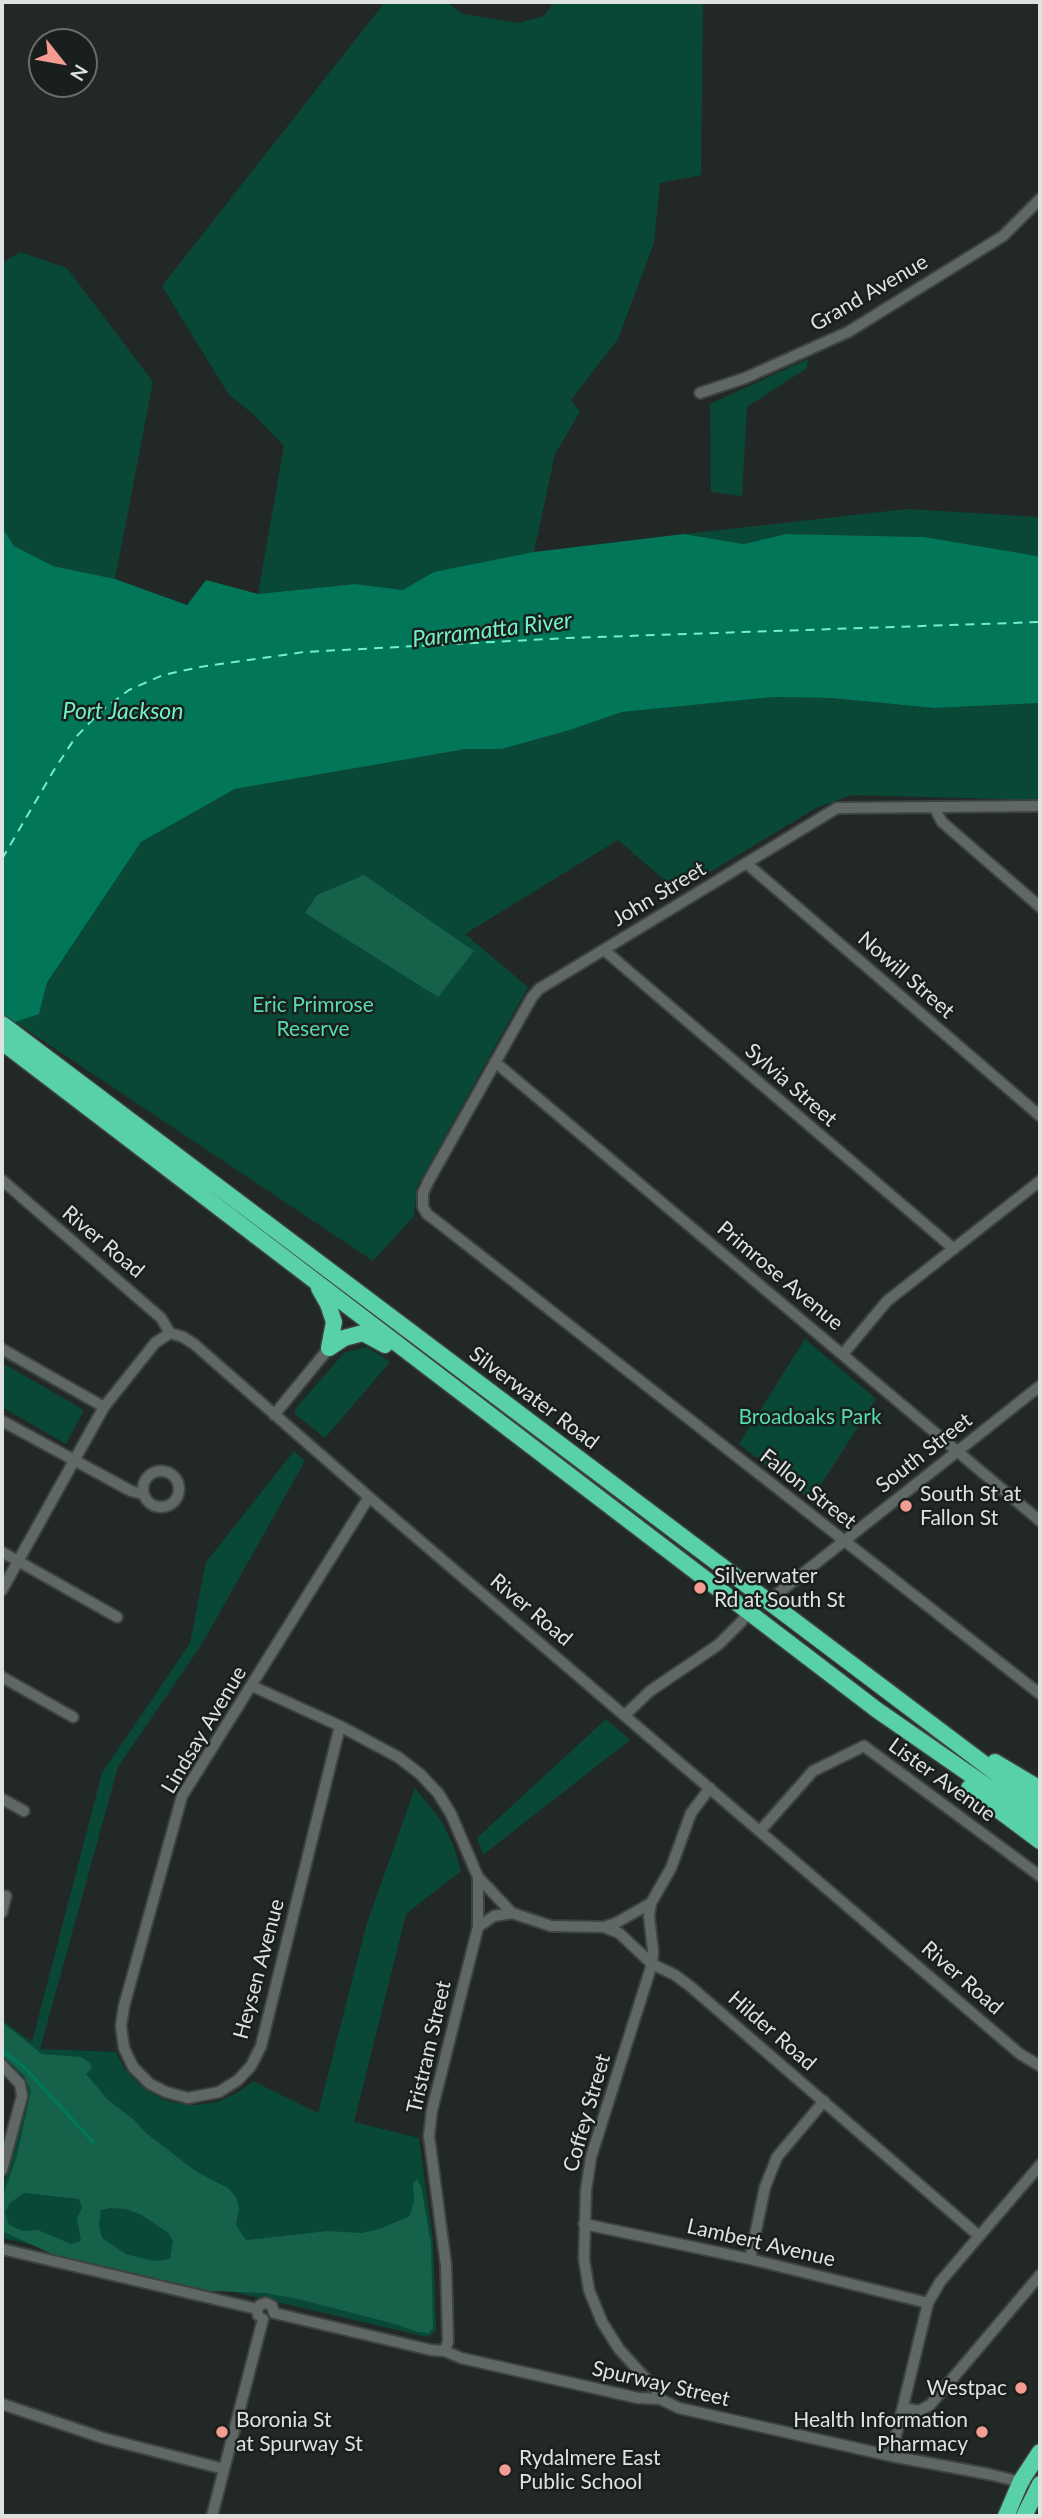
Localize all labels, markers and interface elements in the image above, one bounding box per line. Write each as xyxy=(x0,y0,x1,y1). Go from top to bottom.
north arrow xyxy=(28,28,98,98)
text: N xyxy=(66,61,93,85)
street label: Grand Avenue xyxy=(806,249,932,337)
water label: Parramatta River xyxy=(411,607,573,653)
water label: Port Jackson xyxy=(63,698,183,726)
street label: John Street xyxy=(608,856,710,932)
street label: Nowill Street xyxy=(853,926,959,1024)
park label: Eric Primrose Reserve xyxy=(252,992,374,1042)
street label: Sylvia Street xyxy=(740,1038,842,1132)
street label: River Road xyxy=(57,1200,149,1284)
street label: Primrose Avenue xyxy=(712,1216,848,1336)
street label: Silverwater Road xyxy=(464,1341,604,1455)
park label: Broadoaks Park xyxy=(738,1404,882,1430)
street label: South Street xyxy=(871,1408,977,1498)
street label: Fallon Street xyxy=(755,1444,861,1534)
place label: South St at Fallon St xyxy=(920,1481,1021,1531)
marker: South St at Fallon St xyxy=(898,1498,914,1514)
place label: Silverwater Rd at South St xyxy=(714,1563,845,1613)
street label: River Road xyxy=(485,1568,577,1652)
marker: Silverwater Rd at South St xyxy=(692,1580,708,1596)
street label: Lindsay Avenue xyxy=(156,1662,252,1798)
street label: Lister Avenue xyxy=(884,1733,1000,1827)
street label: Heysen Avenue xyxy=(228,1896,290,2042)
street label: River Road xyxy=(916,1936,1008,2020)
street label: Tristram Street xyxy=(402,1978,456,2116)
street label: Hilder Road xyxy=(723,1986,821,2076)
street label: Coffey Street xyxy=(558,2051,616,2175)
street label: Lambert Avenue xyxy=(684,2214,838,2272)
street label: Spurway Street xyxy=(590,2356,732,2412)
place label: Westpac xyxy=(926,2375,1007,2401)
marker: Westpac xyxy=(1013,2380,1029,2396)
place label: Boronia St at Spurway St xyxy=(236,2407,363,2457)
place label: Health Information Pharmacy xyxy=(793,2407,968,2457)
marker: Boronia St at Spurway St xyxy=(214,2424,230,2440)
marker: Health Information Pharmacy xyxy=(974,2424,990,2440)
place label: Rydalmere East Public School xyxy=(519,2445,661,2495)
marker: Rydalmere East Public School xyxy=(497,2462,513,2478)

